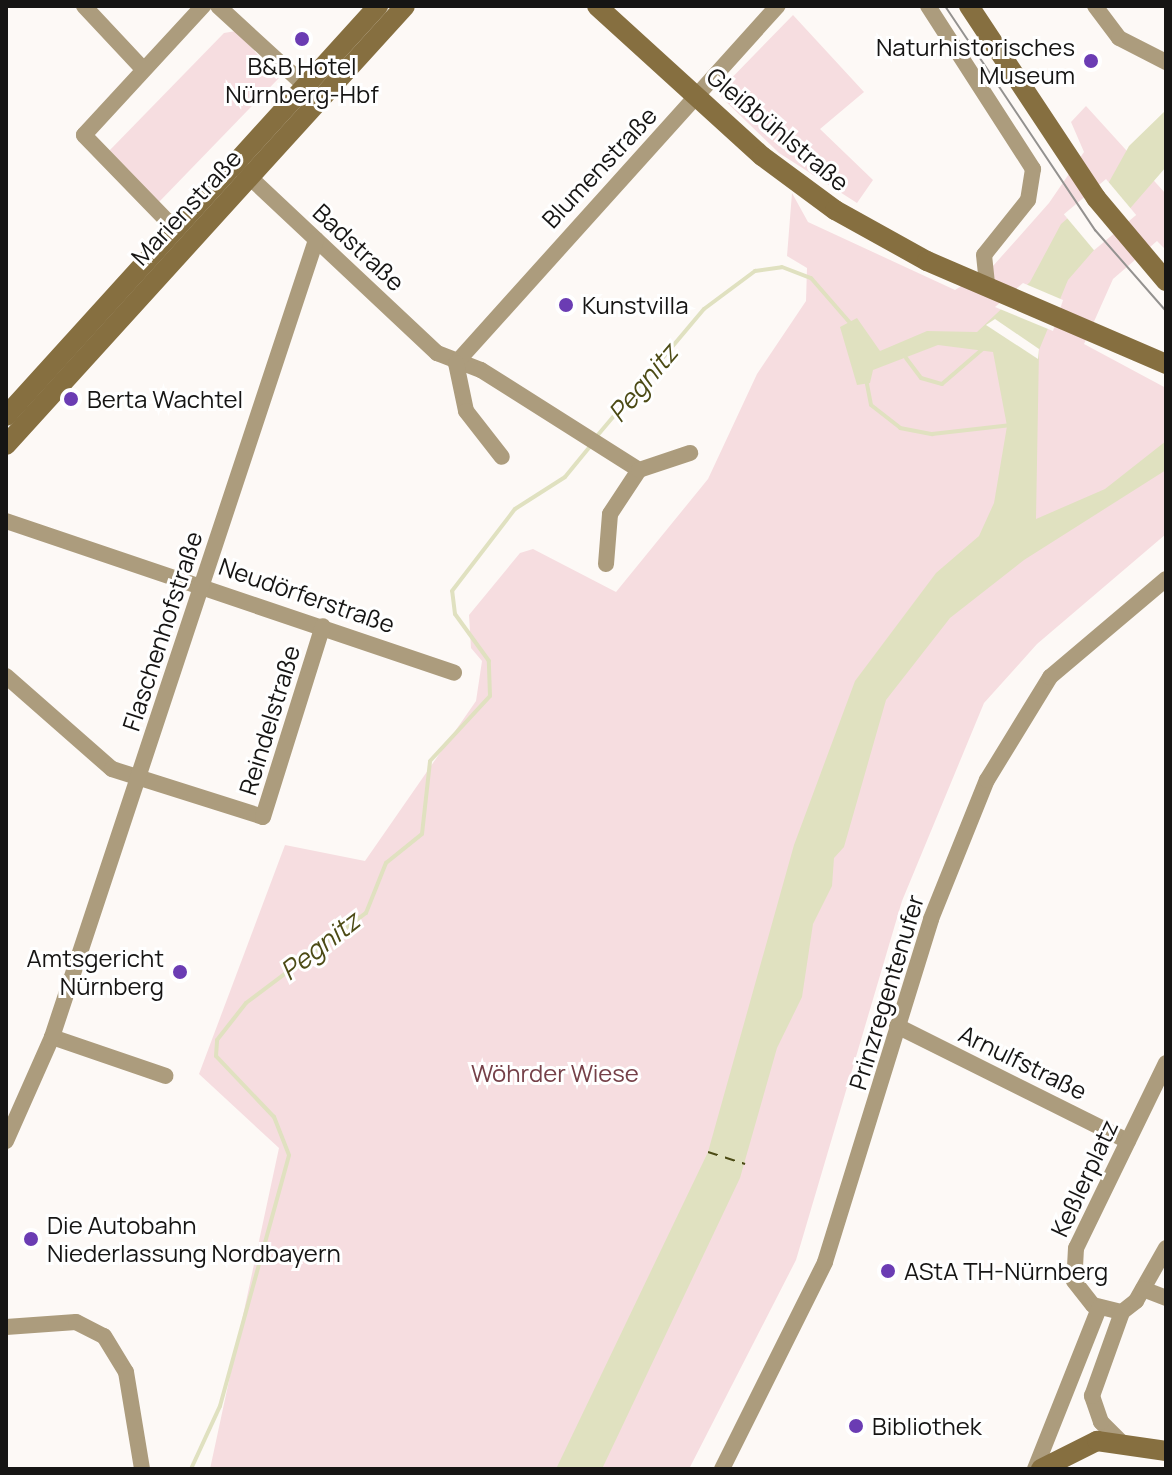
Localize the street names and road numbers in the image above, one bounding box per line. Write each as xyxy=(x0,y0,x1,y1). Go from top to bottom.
street label: Gleißbühlstraße xyxy=(701,61,855,197)
street label: Blumenstraße xyxy=(536,101,662,233)
street label: Marienstraße xyxy=(125,143,247,271)
street label: Badstraße xyxy=(307,197,411,297)
street label: Flaschenhofstraße xyxy=(116,528,208,734)
street label: Neudörferstraße xyxy=(215,551,399,639)
street label: Reindelstraße xyxy=(233,642,305,798)
street label: Prinzregentenufer xyxy=(843,891,929,1093)
street label: Arnulfstraße xyxy=(954,1019,1092,1105)
street label: Keßlerplatz xyxy=(1044,1115,1124,1241)

